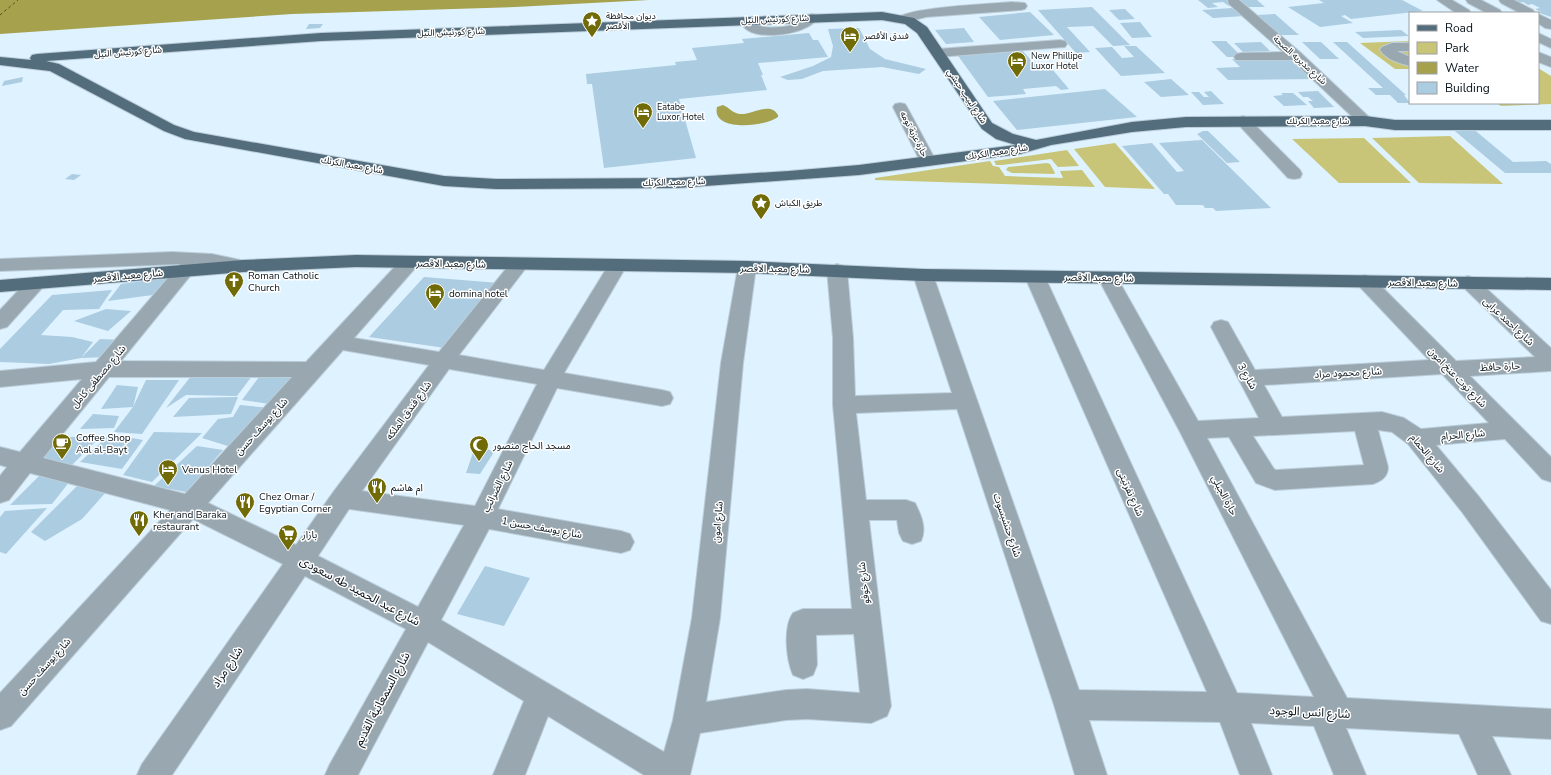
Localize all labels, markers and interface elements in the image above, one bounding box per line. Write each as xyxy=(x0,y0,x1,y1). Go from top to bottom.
place icon: ديوان محافظة الأقصر xyxy=(581,10,603,38)
place label: ديوان محافظة الأقصر xyxy=(605,10,656,32)
street label: شارع كورنيش النيل xyxy=(741,12,809,27)
legend xyxy=(1409,12,1539,104)
text: Road xyxy=(1445,20,1473,36)
street label: شارع كورنيش النيل xyxy=(417,25,485,40)
hotel icon: فندق الأقصر xyxy=(839,25,861,53)
place label: فندق الأقصر xyxy=(863,30,909,42)
street label: شارع مديريه الصحة xyxy=(1270,33,1329,88)
text: Park xyxy=(1445,40,1470,56)
street label: شارع كورنيش النيل xyxy=(94,44,162,61)
hotel icon: New Phillipe Luxor Hotel xyxy=(1006,50,1028,78)
place label: New Phillipe Luxor Hotel xyxy=(1031,50,1083,72)
text: Water xyxy=(1445,60,1479,76)
street label: شارع لبيب حبشي xyxy=(943,66,990,126)
text: Building xyxy=(1445,80,1490,96)
hotel icon: Eatabe Luxor Hotel xyxy=(632,101,654,129)
place label: Eatabe Luxor Hotel xyxy=(657,101,705,123)
street label: حارة عزبة تومه xyxy=(897,109,931,159)
street label: شارع معبد الكرنك xyxy=(1287,115,1349,128)
street label: شارع معبد الكرنك xyxy=(965,141,1029,164)
street label: شارع معبد الكرنك xyxy=(320,154,384,177)
street label: شارع معبد الكرنك xyxy=(643,175,705,190)
place icon: طريق الكباش xyxy=(750,192,772,220)
place label: طريق الكباش xyxy=(775,197,822,209)
street label: شارع معبد الاقصر xyxy=(415,256,486,272)
street label: شارع معبد الاقصر xyxy=(739,261,810,277)
street label: شارع معبد الاقصر xyxy=(92,266,164,286)
place label: Roman Catholic Church xyxy=(248,269,319,295)
church icon: Roman Catholic Church xyxy=(223,270,245,298)
street label: شارع معبد الاقصر xyxy=(1063,270,1134,286)
street label: شارع معبد الاقصر xyxy=(1387,275,1458,291)
hotel icon: domina hotel xyxy=(424,282,446,310)
place label: domina hotel xyxy=(449,287,508,301)
street label: شارع احمد عرابى xyxy=(1480,294,1537,349)
street label: شارع مصطفى كامل xyxy=(68,342,129,411)
street label: شارع توت عنخ امون xyxy=(1425,344,1490,411)
street label: حارة حافظ xyxy=(1480,359,1521,375)
street label: شارع 3 xyxy=(1234,361,1260,392)
street label: شارع محمود مراد xyxy=(1314,364,1382,382)
street label: شارع فندق الملكه xyxy=(383,378,435,443)
street label: شارع يوسف حسن xyxy=(232,395,291,458)
street label: شارع الحرام xyxy=(1440,426,1486,445)
place label: Coffee Shop Aal al‑Bayt xyxy=(76,431,131,457)
street label: شارع الحمام xyxy=(1406,431,1448,477)
cafe icon: Coffee Shop Aal al‑Bayt xyxy=(51,432,73,460)
mosque icon: مسجد الحاج منصور xyxy=(468,434,490,462)
place label: مسجد الحاج منصور xyxy=(492,439,571,453)
hotel icon: Venus Hotel xyxy=(157,458,179,486)
street label: شارع الضرائب xyxy=(479,458,517,515)
place label: Venus Hotel xyxy=(181,463,237,477)
street label: شارع نفرتيتى xyxy=(1113,466,1147,519)
street label: حارة الجبلي xyxy=(1207,473,1241,518)
restaurant icon: ام هاشم xyxy=(366,476,388,504)
place label: ام هاشم xyxy=(391,481,423,496)
place label: Chez Omar / Egyptian Corner xyxy=(259,490,331,516)
restaurant icon: Chez Omar / Egyptian Corner xyxy=(234,491,256,519)
street label: شارع حتشبسوت xyxy=(990,491,1025,559)
street label: شارع امون xyxy=(709,501,727,543)
place label: Kher and Baraka restaurant xyxy=(153,508,227,534)
restaurant icon: Kher and Baraka restaurant xyxy=(128,509,150,537)
street label: شارع يوسف حسن 1 xyxy=(501,514,583,542)
supermarket icon: بازار xyxy=(277,523,299,551)
place label: بازار xyxy=(301,528,317,542)
street label: شارع عبد الحميد طه سعودى xyxy=(297,553,423,630)
street label: شارع خوفو xyxy=(855,561,873,604)
street label: شارع يوسف حسن xyxy=(15,635,74,698)
street label: شارع مراد xyxy=(208,644,247,691)
street label: شارع السمعانية القديم xyxy=(350,649,414,749)
street label: شارع انس الوجود xyxy=(1269,702,1351,723)

